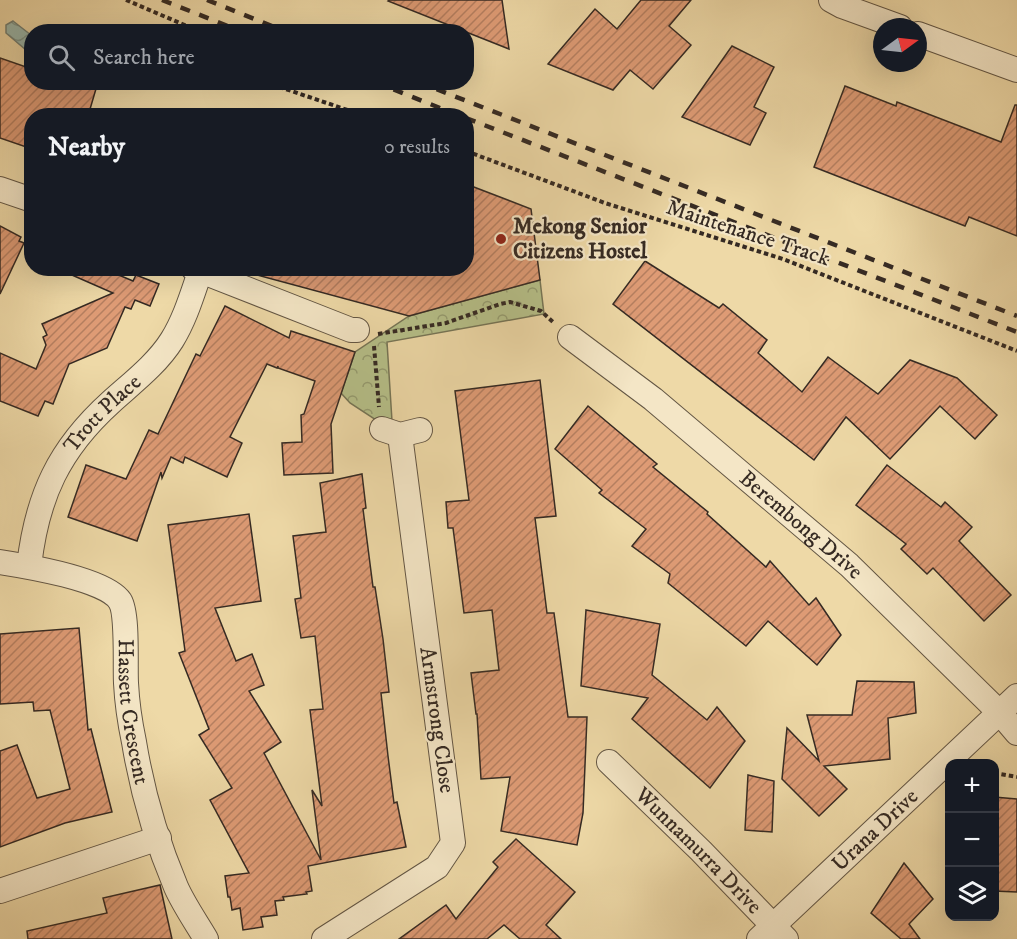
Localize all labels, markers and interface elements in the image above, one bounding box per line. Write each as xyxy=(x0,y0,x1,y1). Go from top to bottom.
north arrow xyxy=(873,18,927,72)
search box xyxy=(24,24,474,90)
icon: search xyxy=(45,41,78,74)
text: Search here xyxy=(93,44,195,71)
text: Nearby xyxy=(48,131,125,164)
text: 0 results xyxy=(384,135,450,160)
street label: Maintenance Track xyxy=(663,194,833,272)
place label: Mekong Senior Citizens Hostel xyxy=(513,213,648,265)
marker: Mekong Senior Citizens Hostel xyxy=(494,232,508,246)
street label: Trott Place xyxy=(58,368,147,458)
street label: Berembong Drive xyxy=(734,465,869,585)
street label: Hassett Crescent xyxy=(112,639,156,787)
street label: Armstrong Close xyxy=(413,645,461,795)
map controls xyxy=(945,759,999,921)
button: + xyxy=(945,759,999,813)
street label: Wunnamurra Drive xyxy=(629,781,768,920)
street label: Urana Drive xyxy=(826,783,924,877)
button: − xyxy=(945,813,999,867)
button: layers xyxy=(945,867,999,921)

